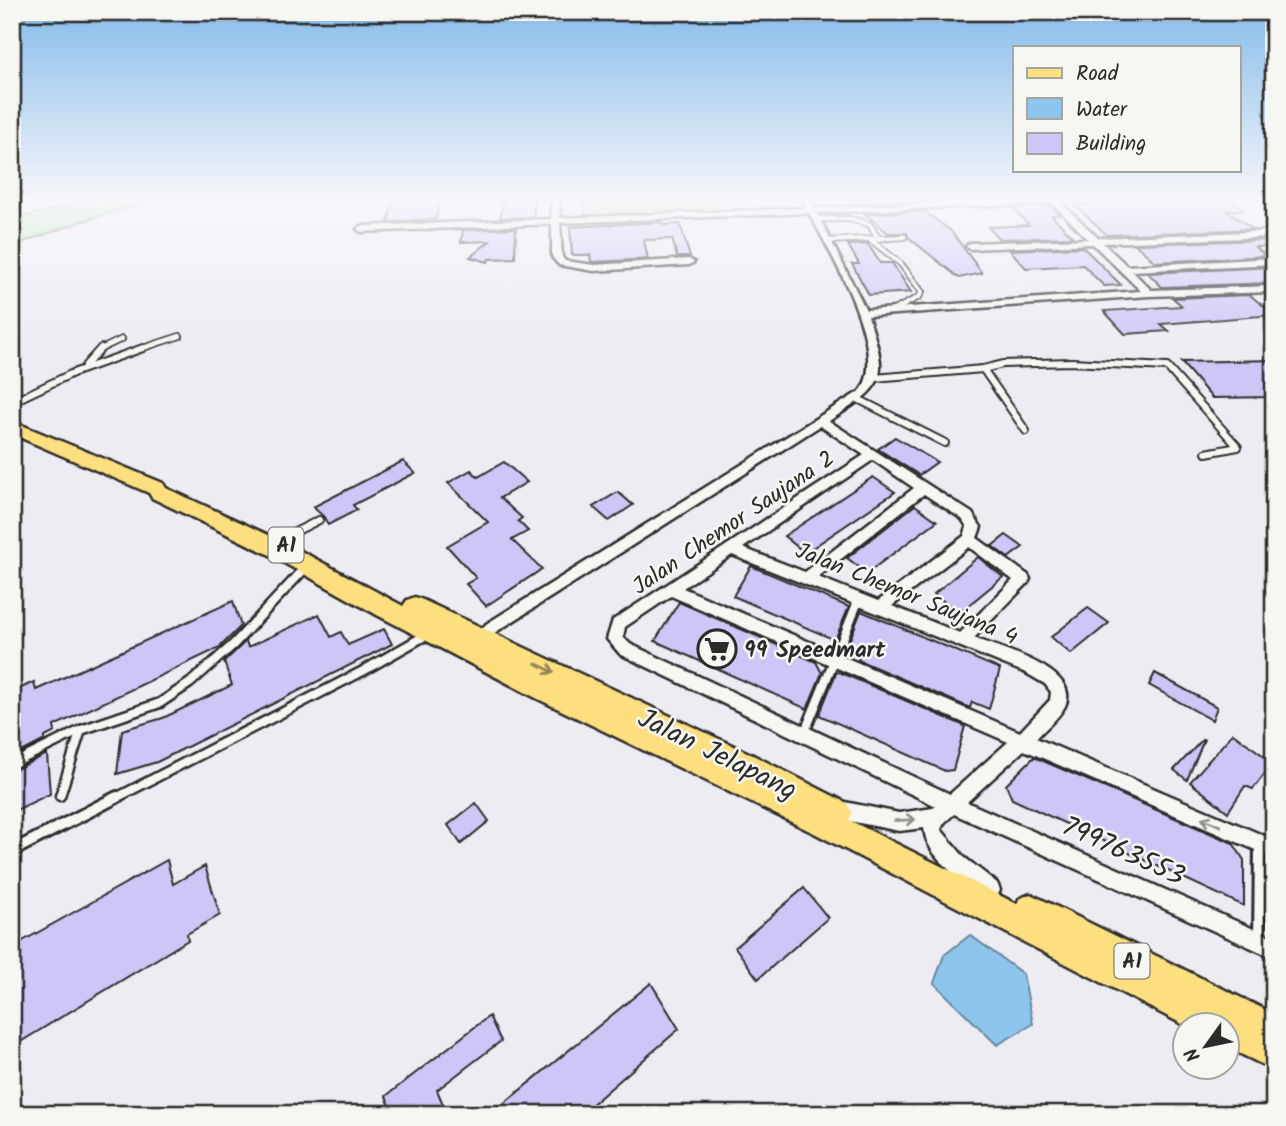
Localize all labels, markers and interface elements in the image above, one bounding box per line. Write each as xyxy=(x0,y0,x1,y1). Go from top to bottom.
legend xyxy=(1013,46,1240,172)
text: Road xyxy=(1076,58,1119,91)
text: Water xyxy=(1076,94,1128,127)
text: Building xyxy=(1076,128,1146,161)
street label: Jalan Chemor Saujana 2 xyxy=(625,442,843,605)
road number: A1 xyxy=(268,528,304,562)
street label: Jalan Chemor Saujana 4 xyxy=(790,534,1023,656)
supermarket icon: 99 Speedmart xyxy=(696,628,738,670)
place label: 99 Speedmart xyxy=(744,633,886,669)
one-way arrow xyxy=(534,662,555,676)
street label: Jalan Jelapang xyxy=(629,697,804,813)
street label: 799763553 xyxy=(1054,805,1192,899)
one-way arrow xyxy=(893,813,916,826)
one-way arrow xyxy=(1201,815,1222,828)
road number: A1 xyxy=(1114,944,1150,978)
north arrow xyxy=(1170,1010,1240,1080)
text: N xyxy=(1178,1041,1209,1067)

